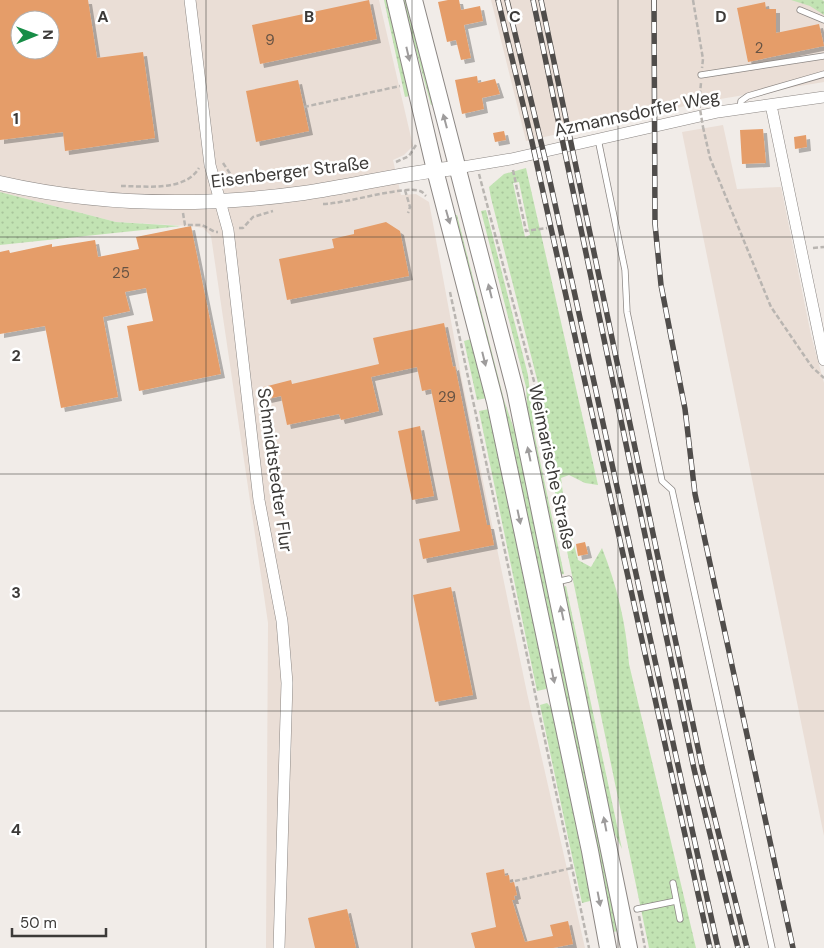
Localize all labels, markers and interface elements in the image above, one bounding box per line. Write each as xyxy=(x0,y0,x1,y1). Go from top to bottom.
text: A xyxy=(97,6,109,27)
text: B xyxy=(304,6,314,27)
text: C xyxy=(509,6,521,27)
text: D xyxy=(715,6,727,27)
north arrow xyxy=(10,10,60,60)
text: N xyxy=(39,30,57,40)
house number: 9 xyxy=(265,30,275,50)
house number: 2 xyxy=(755,38,763,58)
one-way arrow xyxy=(404,46,412,61)
street label: Azmannsdorfer Weg xyxy=(552,84,722,142)
text: 1 xyxy=(13,108,19,129)
one-way arrow xyxy=(440,113,448,128)
street label: Eisenberger Straße xyxy=(210,150,370,194)
one-way arrow xyxy=(444,209,452,224)
house number: 25 xyxy=(112,263,130,283)
one-way arrow xyxy=(486,283,494,299)
text: 2 xyxy=(11,345,21,366)
one-way arrow xyxy=(480,351,488,366)
street label: Weimarische Straße xyxy=(523,382,581,552)
street label: Schmidtstedter Flur xyxy=(252,386,298,554)
house number: 29 xyxy=(438,387,456,407)
one-way arrow xyxy=(525,447,533,462)
one-way arrow xyxy=(515,510,523,525)
text: 3 xyxy=(11,582,21,603)
one-way arrow xyxy=(558,606,566,621)
one-way arrow xyxy=(549,669,557,685)
one-way arrow xyxy=(601,817,609,832)
text: 4 xyxy=(11,819,21,840)
one-way arrow xyxy=(595,892,603,907)
scale bar xyxy=(12,906,106,938)
text: 50 m xyxy=(20,913,57,933)

